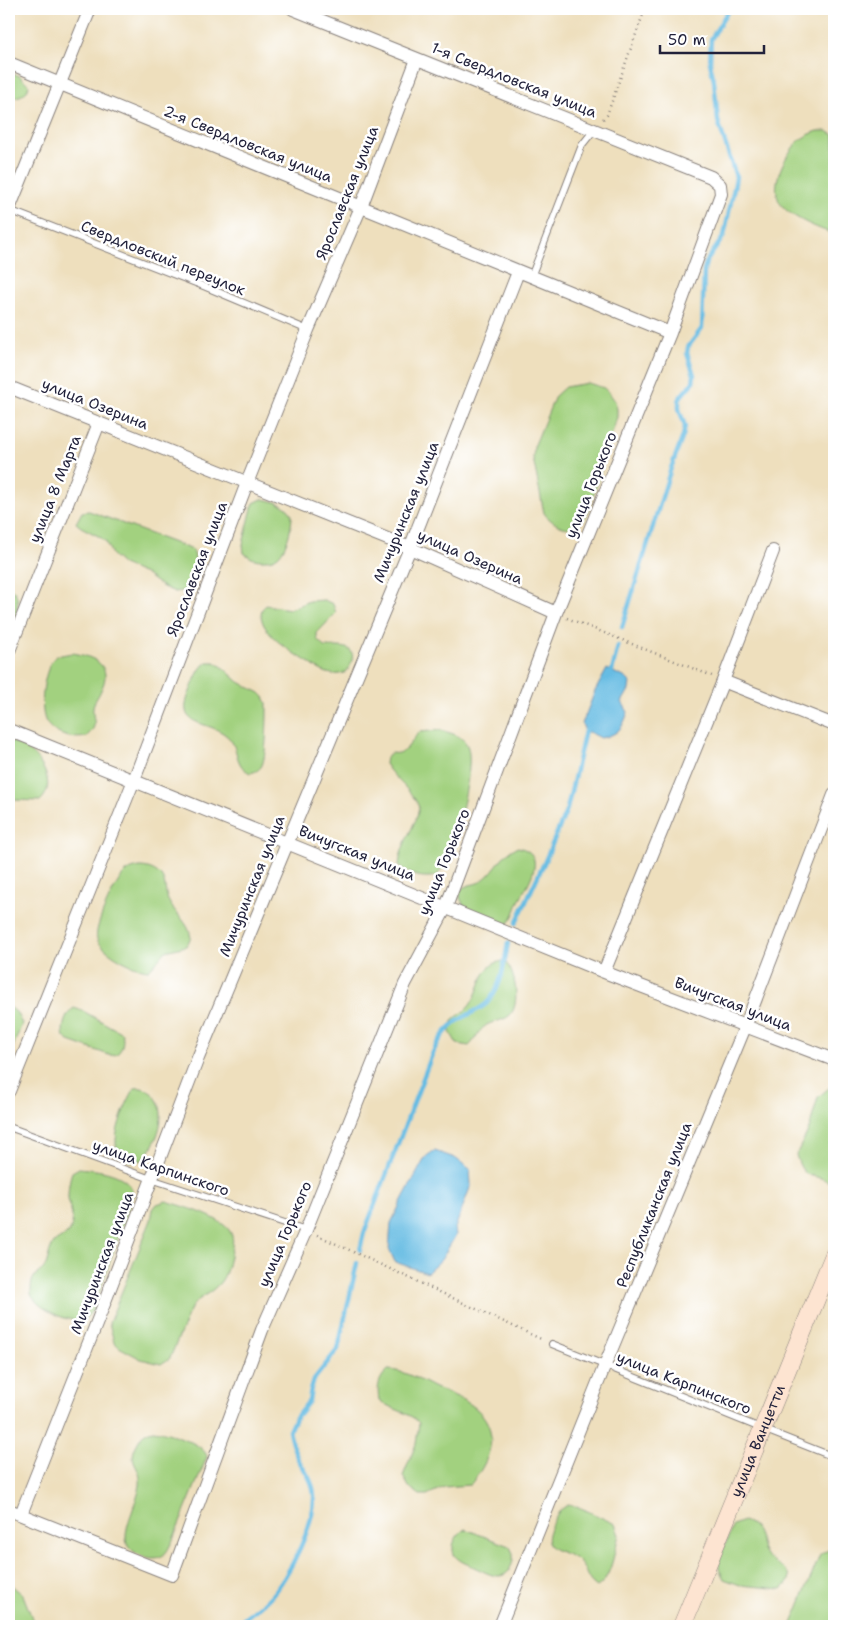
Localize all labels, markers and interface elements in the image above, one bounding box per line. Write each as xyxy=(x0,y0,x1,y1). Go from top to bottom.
scale bar xyxy=(660,22,764,54)
text: 50 m xyxy=(668,30,706,50)
street label: 1-я Свердловская улица xyxy=(428,38,600,123)
street label: 2-я Свердловская улица xyxy=(161,101,336,187)
street label: Ярославская улица xyxy=(311,122,383,263)
street label: Свердловский переулок xyxy=(78,216,248,300)
street label: улица Озерина xyxy=(39,374,152,435)
street label: улица Горького xyxy=(561,429,621,541)
street label: улица 8 Марта xyxy=(24,432,86,546)
street label: Мичуринская улица xyxy=(368,438,444,586)
street label: Ярославская улица xyxy=(162,498,232,639)
street label: улица Озерина xyxy=(414,525,526,589)
street label: улица Горького xyxy=(414,806,474,918)
street label: Мичуринская улица xyxy=(214,812,290,960)
street label: Вичугская улица xyxy=(296,821,419,886)
street label: Вичугская улица xyxy=(672,972,795,1036)
street label: Республиканская улица xyxy=(612,1119,697,1291)
street label: улица Карпинского xyxy=(90,1135,232,1201)
street label: улица Горького xyxy=(254,1178,316,1290)
street label: Мичуринская улица xyxy=(66,1188,139,1337)
street label: улица Карпинского xyxy=(614,1347,754,1419)
street label: улица Ванцетти xyxy=(726,1382,790,1500)

